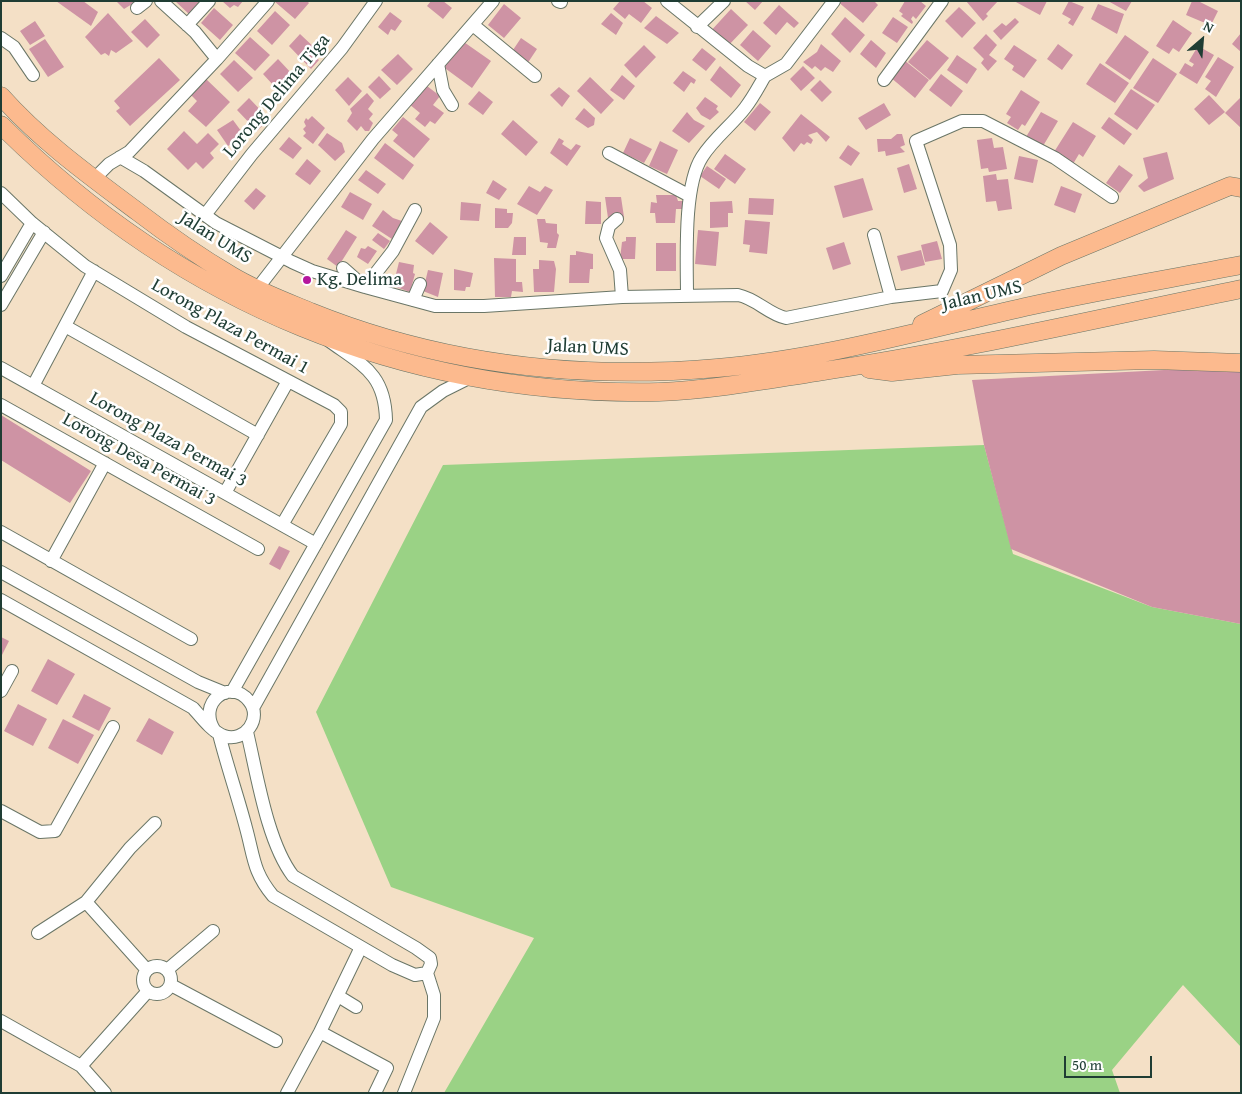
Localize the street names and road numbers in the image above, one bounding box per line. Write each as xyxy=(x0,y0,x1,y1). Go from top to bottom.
street label: Lorong Delima Tiga xyxy=(219,29,335,163)
street label: Jalan UMS xyxy=(174,207,256,269)
street label: Lorong Plaza Permai 1 xyxy=(147,274,313,380)
street label: Jalan UMS xyxy=(940,276,1024,316)
street label: Jalan UMS xyxy=(547,334,629,362)
street label: Lorong Plaza Permai 3 xyxy=(85,387,251,493)
street label: Lorong Desa Permai 3 xyxy=(58,408,220,512)

